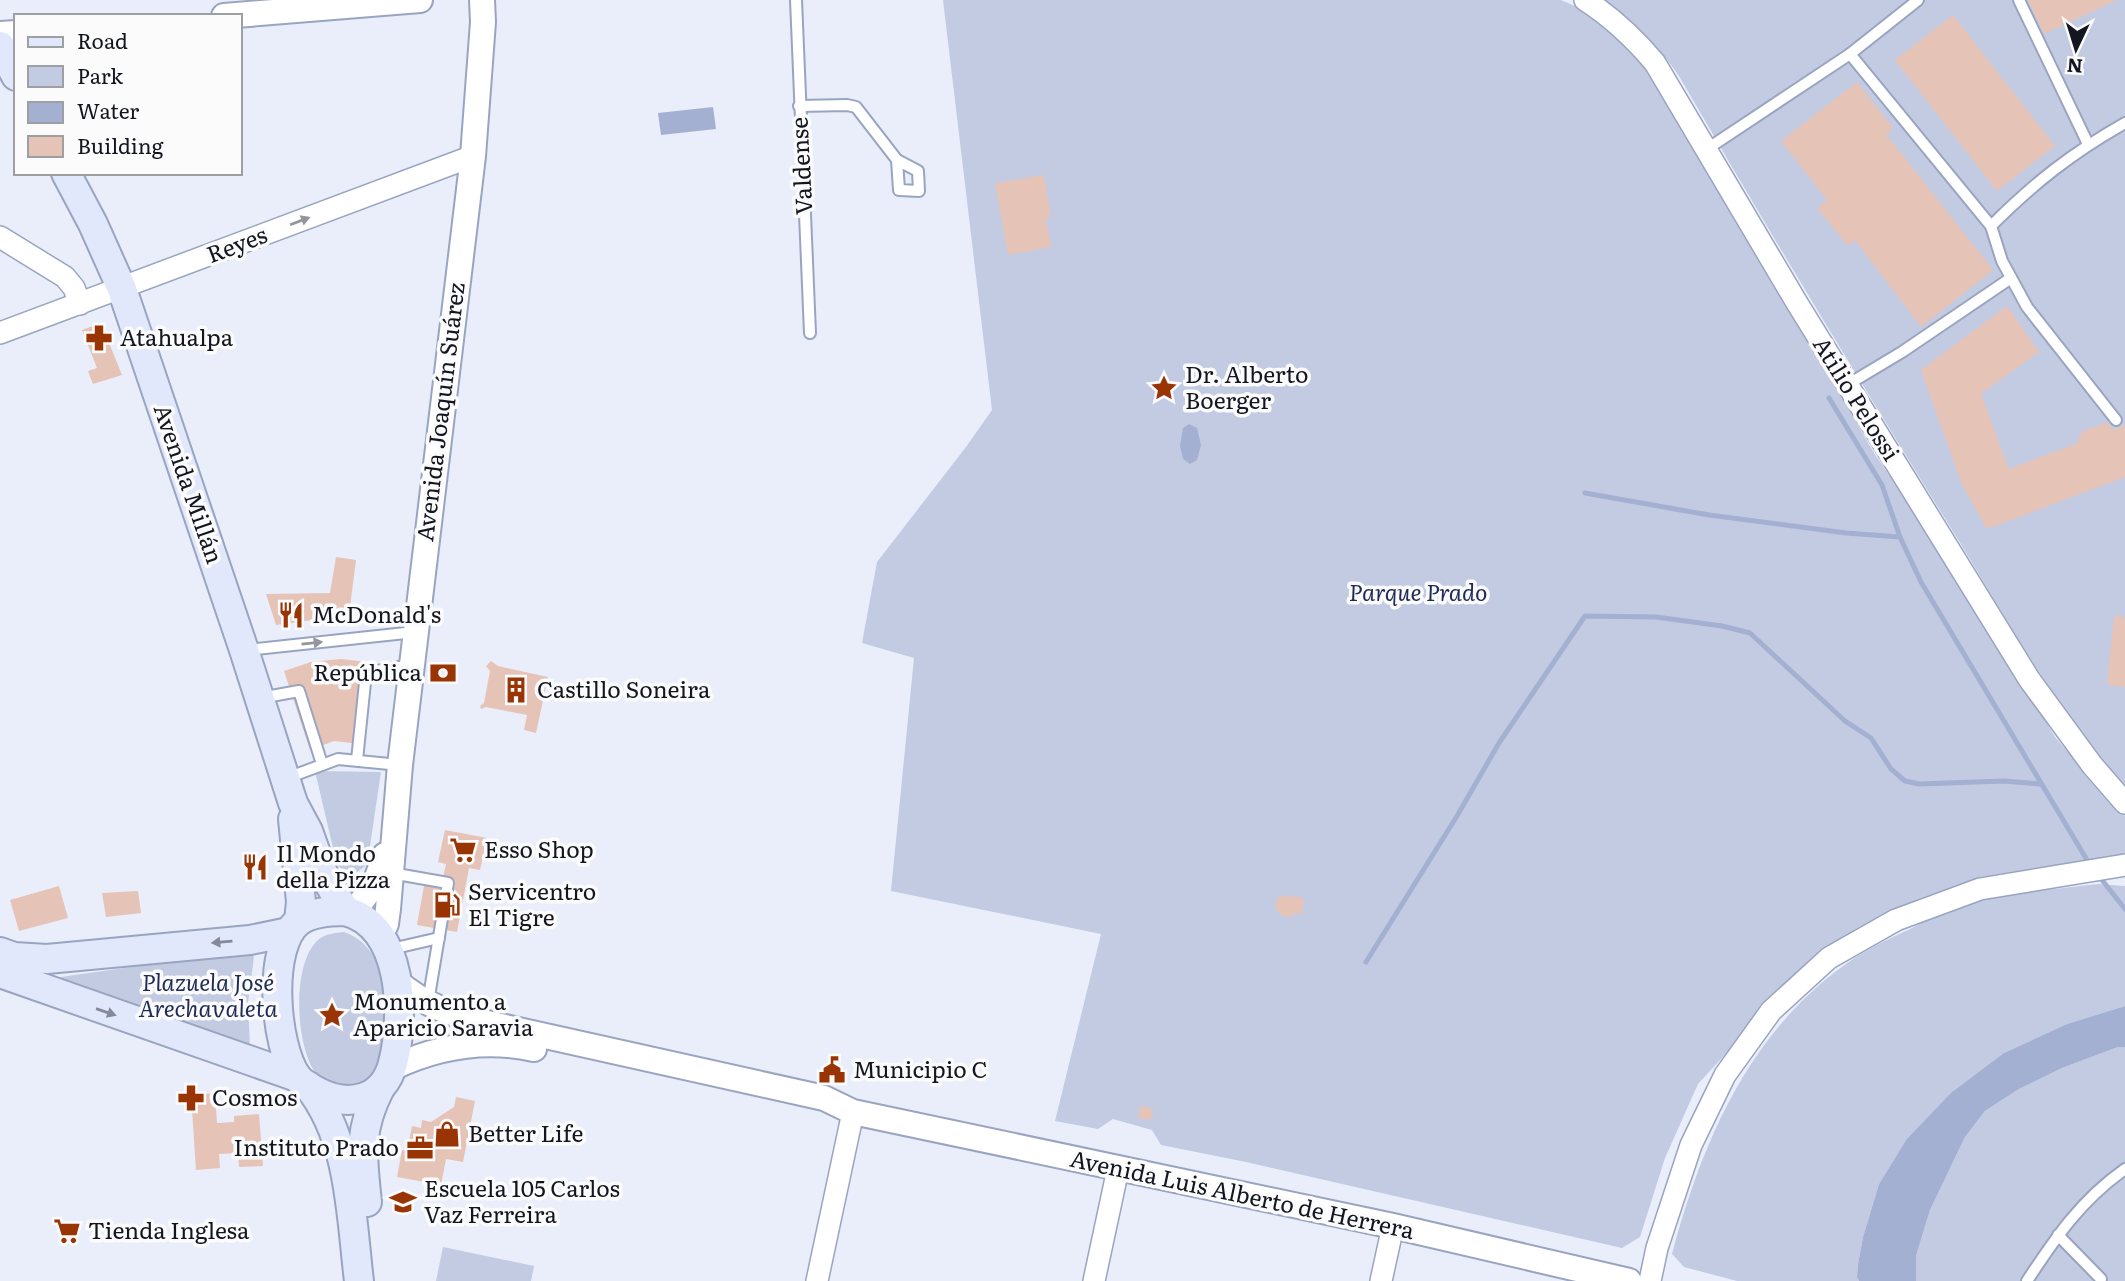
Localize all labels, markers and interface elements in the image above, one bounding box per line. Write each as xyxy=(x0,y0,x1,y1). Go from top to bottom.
legend xyxy=(14,14,242,175)
north arrow xyxy=(2041,14,2111,84)
text: Road xyxy=(77,24,128,55)
text: N xyxy=(2066,52,2084,81)
text: Park xyxy=(77,59,123,90)
text: Water xyxy=(77,94,139,125)
street label: Valdense xyxy=(780,116,820,216)
text: Building xyxy=(77,129,164,160)
street label: Reyes xyxy=(201,216,271,270)
one-way arrow xyxy=(290,216,311,227)
street label: Avenida Joaquín Suárez xyxy=(406,280,472,543)
place label: Atahualpa xyxy=(120,319,234,353)
pharmacy icon: Atahualpa xyxy=(84,323,114,353)
street label: Atilio Pelossi xyxy=(1806,329,1910,467)
place label: Dr. Alberto Boerger xyxy=(1185,356,1308,416)
place icon: Dr. Alberto Boerger xyxy=(1149,373,1179,403)
street label: Avenida Millán xyxy=(147,399,233,568)
park label: Parque Prado xyxy=(1349,574,1487,608)
place label: McDonald's xyxy=(312,596,441,630)
restaurant icon: McDonald's xyxy=(276,600,306,630)
one-way arrow xyxy=(301,637,323,648)
place label: República xyxy=(313,654,423,688)
bank icon: República xyxy=(428,658,458,688)
place label: Castillo Soneira xyxy=(537,671,711,705)
building icon: Castillo Soneira xyxy=(501,675,531,705)
place label: Esso Shop xyxy=(484,831,594,865)
place label: Il Mondo della Pizza xyxy=(276,835,391,895)
supermarket icon: Esso Shop xyxy=(448,835,478,865)
restaurant icon: Il Mondo della Pizza xyxy=(240,852,270,882)
place label: Servicentro El Tigre xyxy=(468,873,596,933)
fuel station icon: Servicentro El Tigre xyxy=(432,890,462,920)
one-way arrow xyxy=(211,937,233,948)
park label: Plazuela José Arechavaleta xyxy=(138,964,278,1024)
place label: Monumento a Aparicio Saravia xyxy=(353,983,534,1043)
place icon: Monumento a Aparicio Saravia xyxy=(317,1000,347,1030)
one-way arrow xyxy=(95,1007,116,1018)
place label: Municipio C xyxy=(853,1051,988,1085)
public building icon: Municipio C xyxy=(817,1055,847,1085)
place label: Cosmos xyxy=(212,1079,297,1113)
pharmacy icon: Cosmos xyxy=(176,1083,206,1113)
place label: Better Life xyxy=(468,1115,583,1149)
shop icon: Better Life xyxy=(432,1119,462,1149)
place label: Instituto Prado xyxy=(234,1129,399,1163)
office icon: Instituto Prado xyxy=(405,1133,435,1163)
street label: Avenida Luis Alberto de Herrera xyxy=(1067,1140,1418,1246)
place label: Escuela 105 Carlos Vaz Ferreira xyxy=(424,1170,620,1230)
school or university icon: Escuela 105 Carlos Vaz Ferreira xyxy=(388,1187,418,1217)
place label: Tienda Inglesa xyxy=(88,1212,250,1246)
supermarket icon: Tienda Inglesa xyxy=(52,1216,82,1246)

